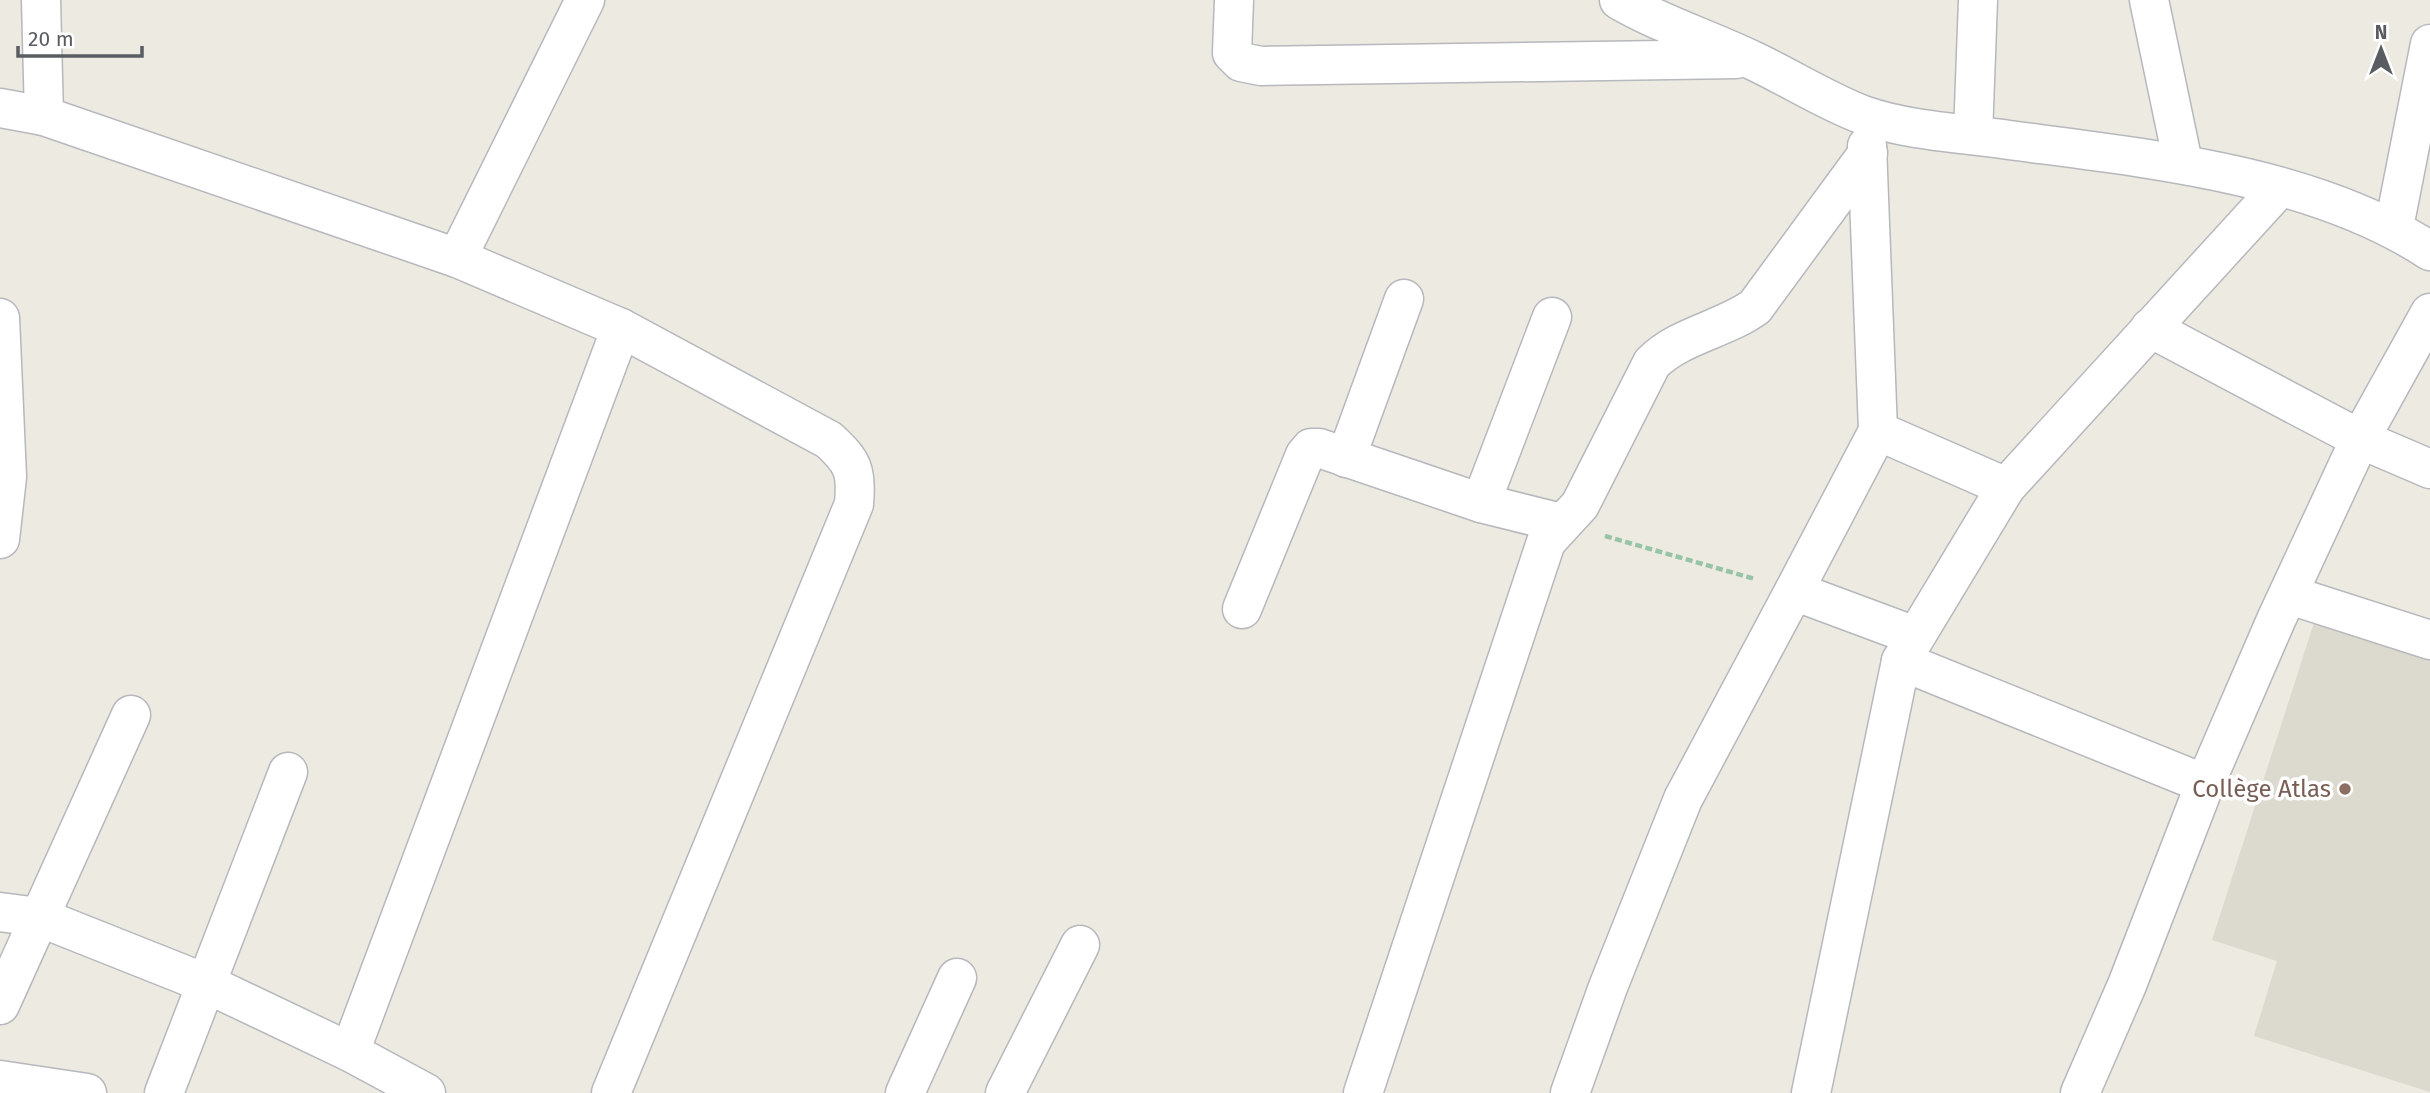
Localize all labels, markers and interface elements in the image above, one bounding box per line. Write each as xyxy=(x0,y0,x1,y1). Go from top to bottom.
scale bar xyxy=(18,14,142,58)
north arrow xyxy=(2346,14,2416,84)
text: N xyxy=(2375,21,2387,44)
text: 20 m xyxy=(28,26,74,52)
place label: Collège Atlas xyxy=(2192,775,2331,803)
marker: Collège Atlas xyxy=(2337,781,2353,797)

